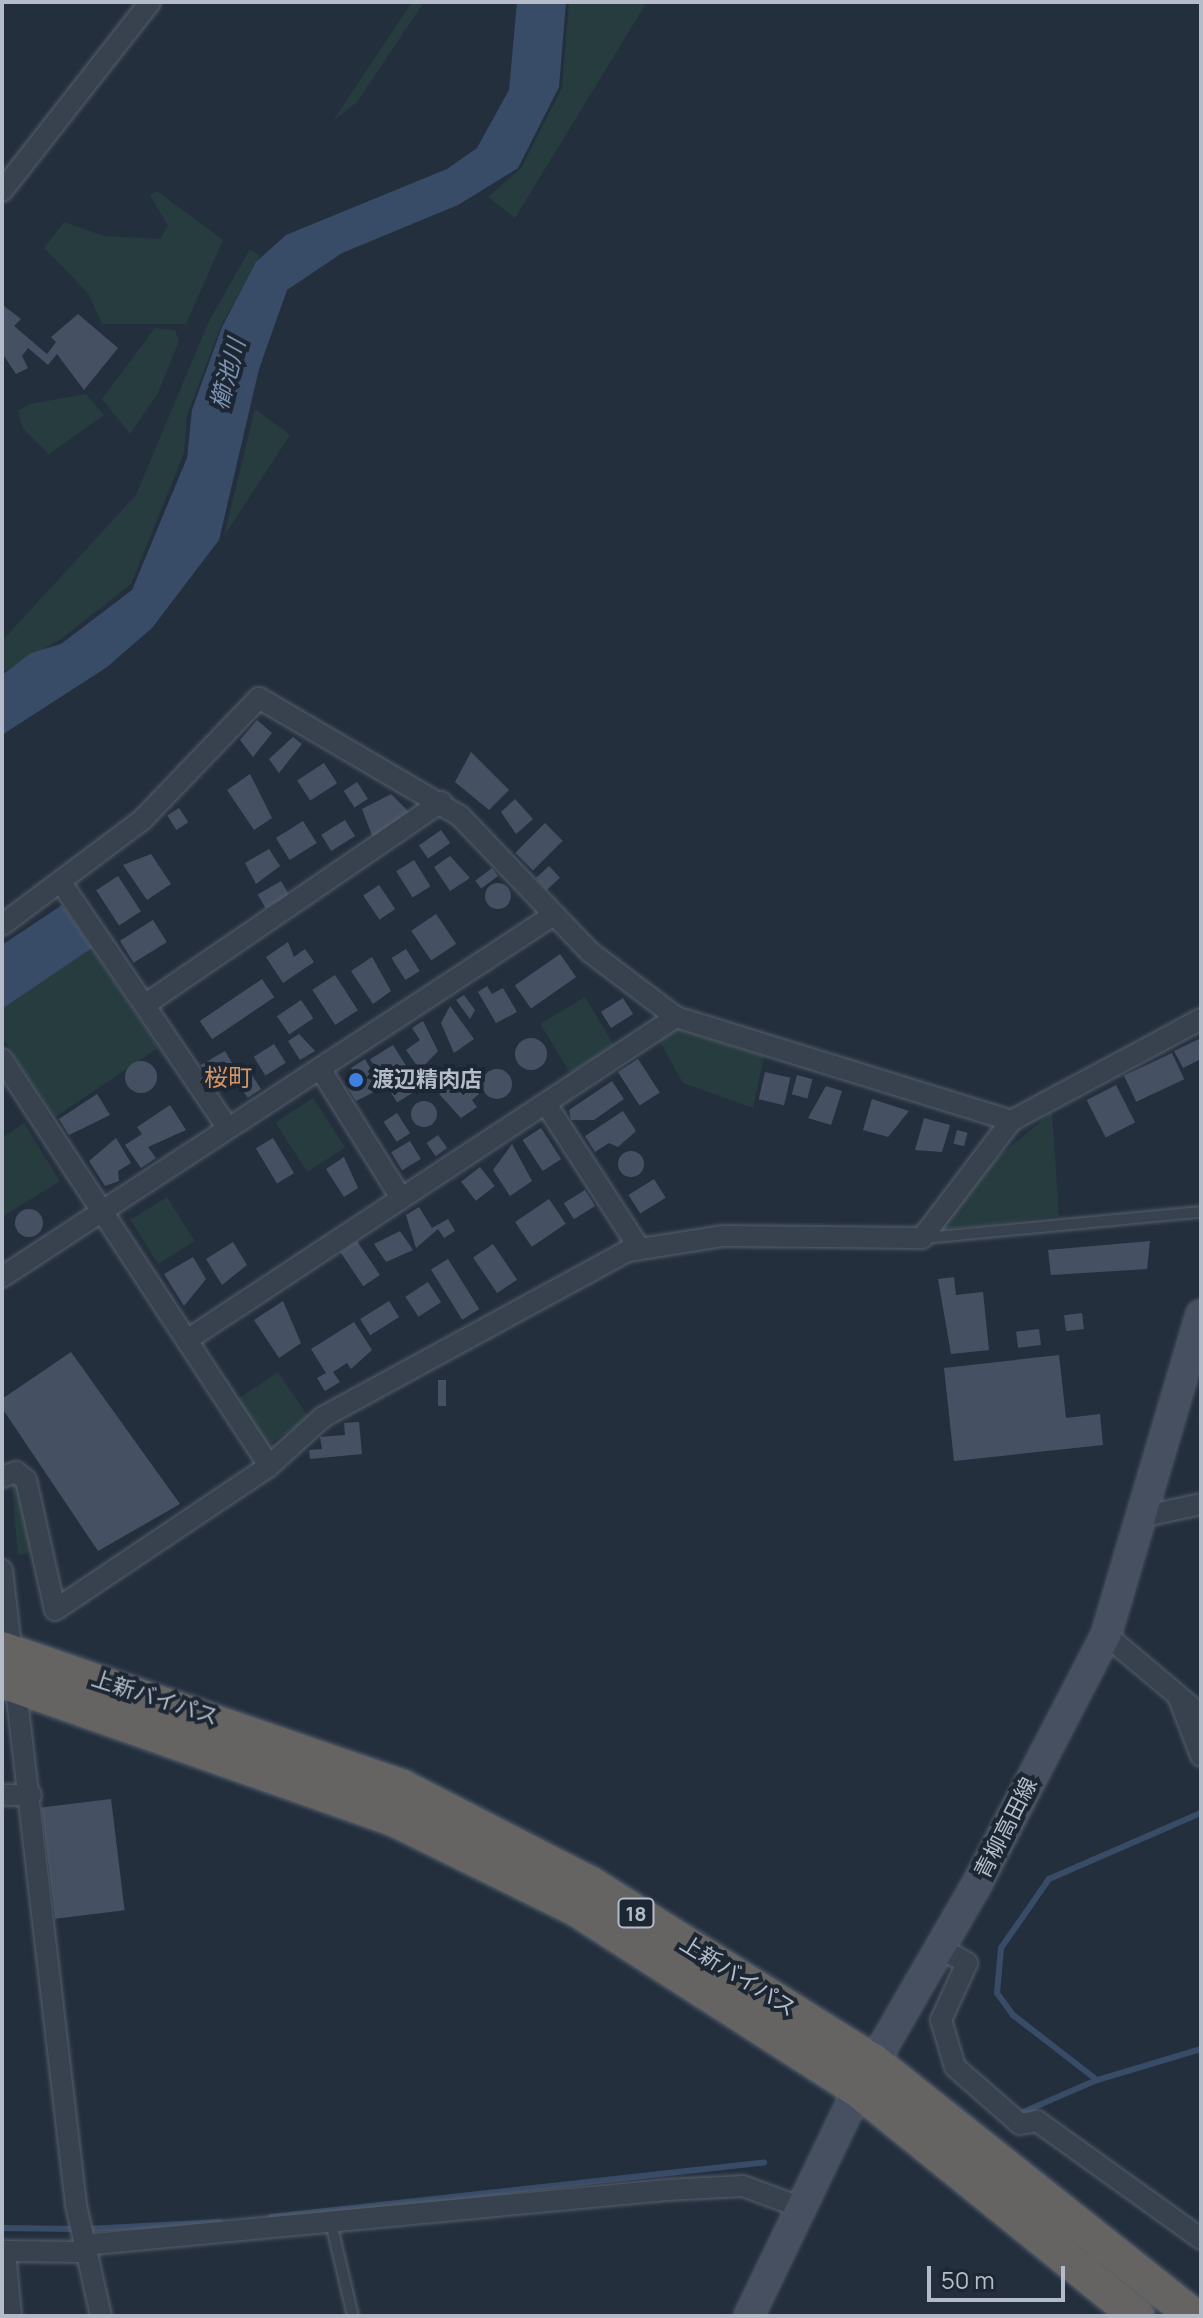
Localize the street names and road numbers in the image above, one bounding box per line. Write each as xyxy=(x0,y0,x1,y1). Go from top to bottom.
street label: 上新バイパス xyxy=(88,1665,222,1731)
street label: 青柳高田線 xyxy=(969,1773,1043,1883)
road number: 18 xyxy=(616,1897,656,1929)
street label: 上新バイパス xyxy=(675,1930,801,2022)

